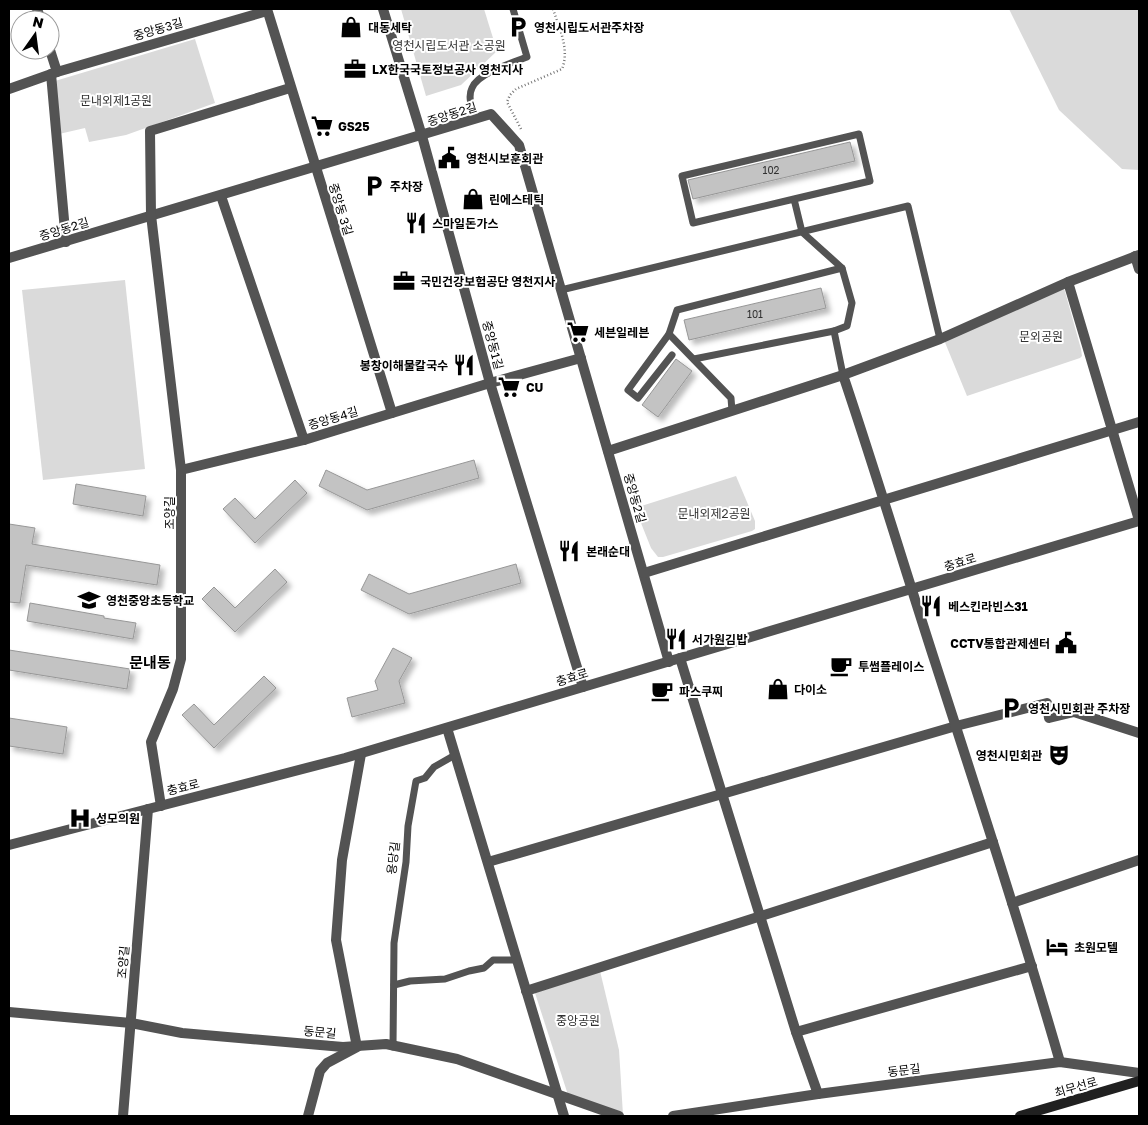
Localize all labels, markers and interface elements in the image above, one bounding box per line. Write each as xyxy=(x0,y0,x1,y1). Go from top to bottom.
north arrow xyxy=(10,10,60,60)
text: N xyxy=(31,12,45,31)
shop icon: 대동세탁 xyxy=(338,14,364,40)
parking icon: 영천시립도서관주차장 xyxy=(505,14,531,40)
street label: 중앙동3길 xyxy=(131,15,185,43)
place label: 대동세탁 xyxy=(368,20,412,35)
place label: 영천시립도서관주차장 xyxy=(534,20,644,35)
park label: 영천시립도서관 소공원 xyxy=(392,38,506,53)
office icon: LX한국국토정보공사 영천지사 xyxy=(342,56,368,82)
place label: LX한국국토정보공사 영천지사 xyxy=(372,62,523,77)
park label: 문내외제1공원 xyxy=(80,93,152,108)
street label: 중앙동2길 xyxy=(425,99,479,129)
supermarket icon: GS25 xyxy=(309,113,335,139)
place label: GS25 xyxy=(338,119,370,134)
public building icon: 영천시보훈회관 xyxy=(436,145,462,171)
place label: 영천시보훈회관 xyxy=(466,151,543,166)
house number: 102 xyxy=(763,164,780,176)
parking icon: 주차장 xyxy=(361,173,387,199)
place label: 주차장 xyxy=(390,179,423,194)
street label: 중앙동 3길 xyxy=(326,181,356,237)
shop icon: 린에스테틱 xyxy=(460,186,486,212)
place label: 린에스테틱 xyxy=(489,192,544,207)
restaurant icon: 스마일돈가스 xyxy=(403,210,429,236)
street label: 중앙동2길 xyxy=(37,214,91,244)
place label: 스마일돈가스 xyxy=(432,216,498,231)
office icon: 국민건강보험공단 영천지사 xyxy=(391,268,417,294)
place label: 국민건강보험공단 영천지사 xyxy=(420,274,555,289)
house number: 101 xyxy=(747,308,763,320)
street label: 중앙동1길 xyxy=(479,319,507,371)
supermarket icon: 세븐일레븐 xyxy=(565,319,591,345)
place label: 세븐일레븐 xyxy=(594,325,649,340)
park label: 문외공원 xyxy=(1019,329,1063,344)
restaurant icon: 봉창이해물칼국수 xyxy=(451,352,477,378)
place label: 봉창이해물칼국수 xyxy=(360,358,448,373)
supermarket icon: CU xyxy=(496,374,522,400)
place label: CU xyxy=(526,380,544,395)
street label: 중앙동4길 xyxy=(306,403,360,433)
street label: 중앙동2길 xyxy=(621,471,649,525)
street label: 조양길 xyxy=(162,496,177,530)
park label: 문내외제2공원 xyxy=(677,506,751,521)
restaurant icon: 본래순대 xyxy=(556,538,582,564)
place label: 본래순대 xyxy=(586,544,630,559)
street label: 충효로 xyxy=(942,550,978,574)
school or university icon: 영천중앙초등학교 xyxy=(76,587,102,613)
place label: 영천중앙초등학교 xyxy=(106,593,194,608)
restaurant icon: 베스킨라빈스31 xyxy=(918,593,944,619)
place label: 베스킨라빈스31 xyxy=(948,599,1028,614)
restaurant icon: 서가원김밥 xyxy=(663,626,689,652)
public building icon: CCTV통합관제센터 xyxy=(1053,630,1079,656)
place label: 서가원김밥 xyxy=(692,632,747,647)
place label: CCTV통합관제센터 xyxy=(950,636,1050,651)
district label: 문내동 xyxy=(129,653,171,671)
cafe icon: 투썸플레이스 xyxy=(828,653,854,679)
place label: 투썸플레이스 xyxy=(858,659,924,674)
street label: 충효로 xyxy=(554,665,590,689)
shop icon: 다이소 xyxy=(765,676,791,702)
cafe icon: 파스쿠찌 xyxy=(649,678,675,704)
place label: 다이소 xyxy=(794,682,827,697)
place label: 파스쿠찌 xyxy=(679,684,723,699)
parking icon: 영천시민회관 주차장 xyxy=(998,695,1024,721)
place label: 영천시민회관 주차장 xyxy=(1028,701,1130,716)
theatre icon: 영천시민회관 xyxy=(1046,742,1072,768)
place label: 영천시민회관 xyxy=(976,748,1042,763)
street label: 충효로 xyxy=(165,776,201,798)
hospital icon: 성모의원 xyxy=(67,805,93,831)
place label: 성모의원 xyxy=(96,811,140,826)
street label: 용당길 xyxy=(384,841,402,875)
hotel icon: 초원모텔 xyxy=(1044,934,1070,960)
place label: 초원모텔 xyxy=(1074,940,1118,955)
street label: 조양길 xyxy=(114,945,132,979)
park label: 중앙공원 xyxy=(556,1013,600,1028)
street label: 동문길 xyxy=(303,1023,337,1041)
street label: 동문길 xyxy=(887,1061,921,1079)
street label: 최무선로 xyxy=(1053,1074,1099,1100)

